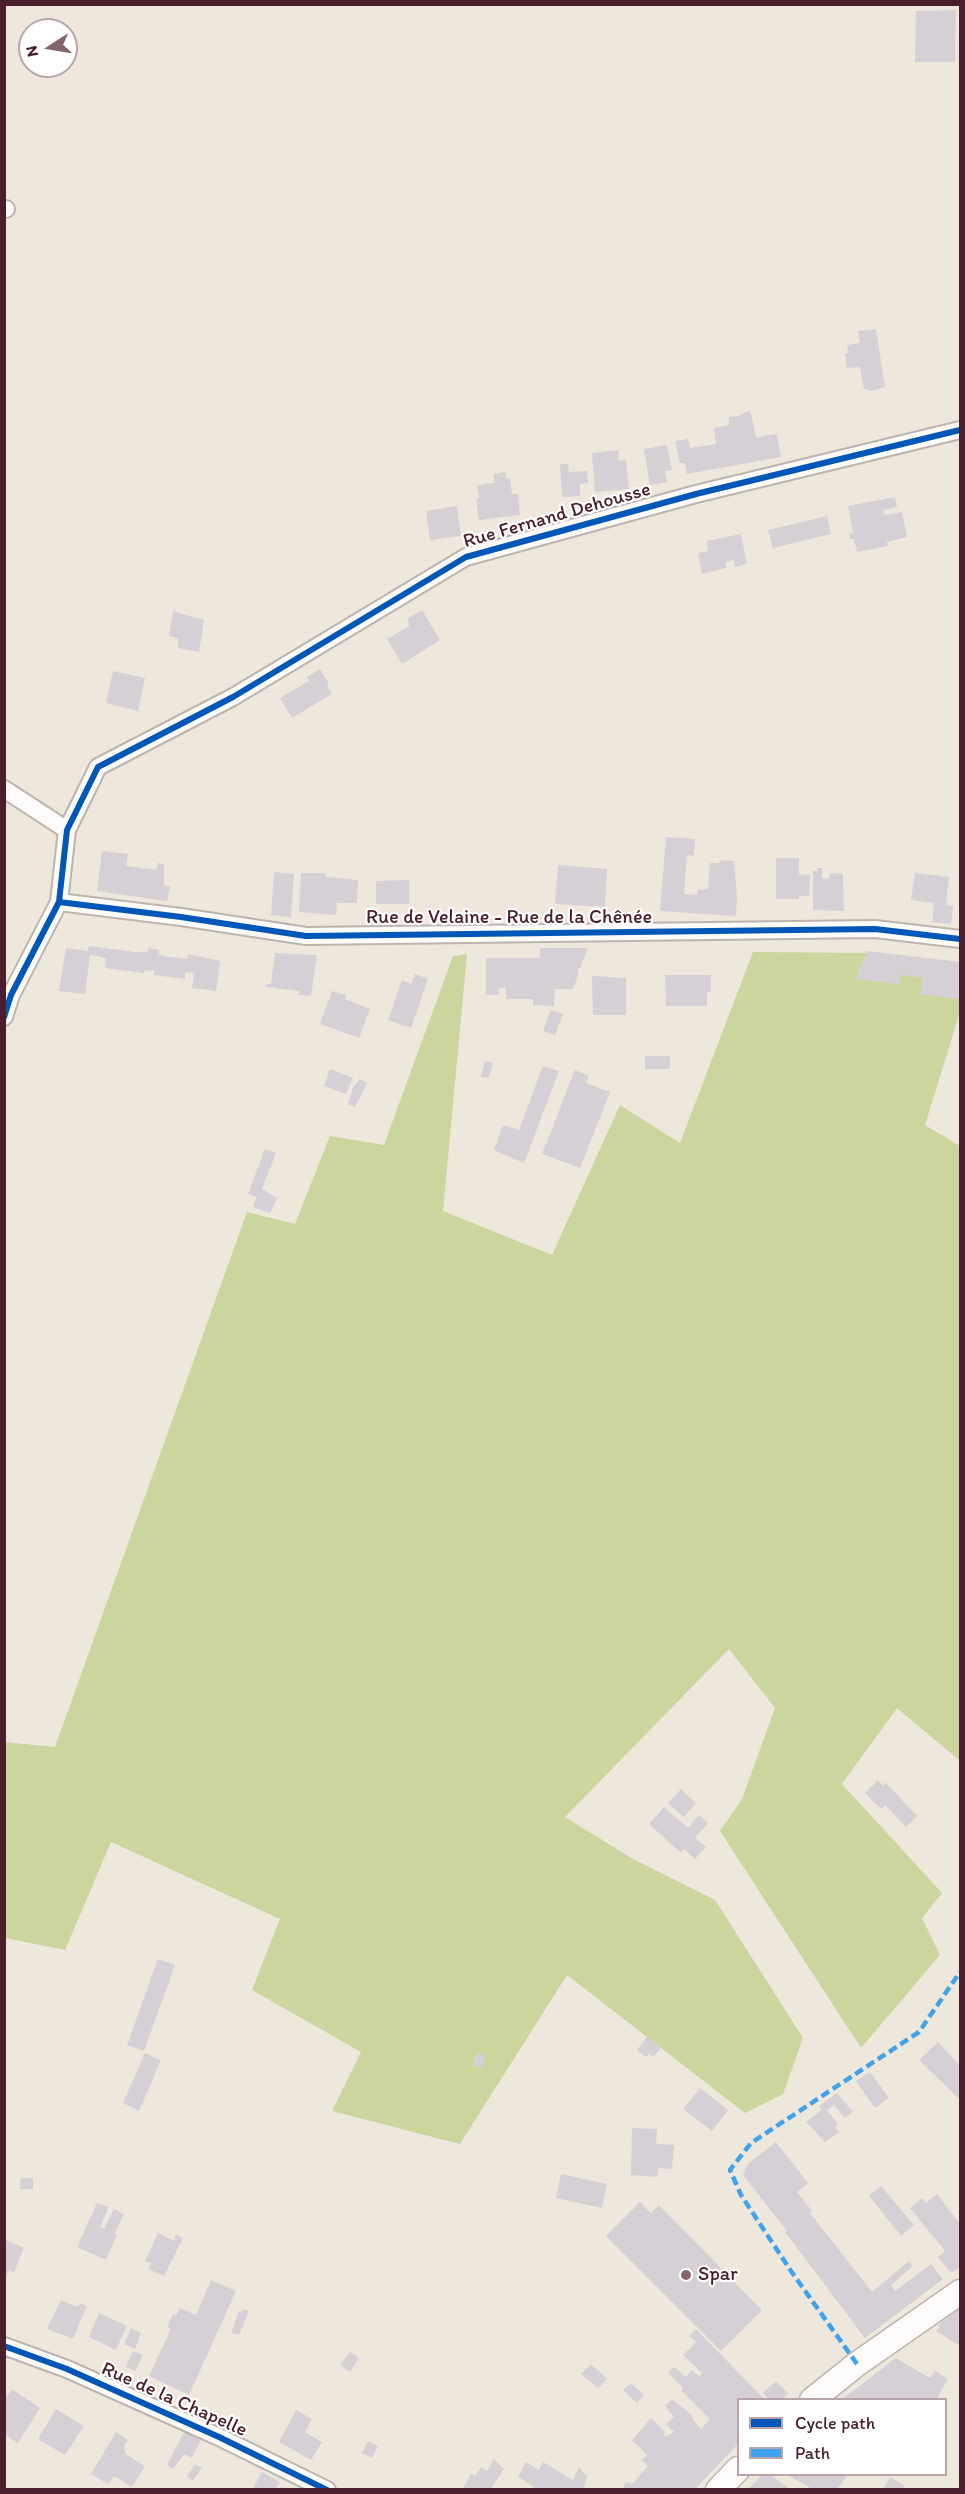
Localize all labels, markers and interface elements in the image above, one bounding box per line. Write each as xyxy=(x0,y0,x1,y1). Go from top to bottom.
north arrow xyxy=(18,18,78,78)
text: N xyxy=(21,44,42,59)
street label: Rue Fernand Dehousse xyxy=(461,478,653,554)
street label: Rue de Velaine - Rue de la Chênée xyxy=(366,906,652,930)
place label: Spar xyxy=(698,2263,738,2287)
marker: Spar xyxy=(679,2268,693,2282)
street label: Rue de la Chapelle xyxy=(97,2357,251,2443)
legend xyxy=(737,2398,947,2476)
text: Cycle path xyxy=(795,2412,875,2434)
text: Path xyxy=(795,2442,830,2464)

